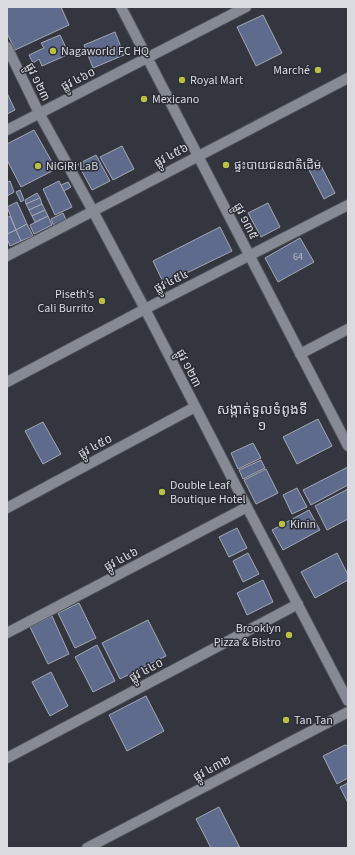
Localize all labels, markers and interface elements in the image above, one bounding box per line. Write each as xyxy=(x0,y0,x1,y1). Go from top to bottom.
place label: Nagaworld FC HQ xyxy=(61,43,149,60)
marker: Nagaworld FC HQ xyxy=(48,46,58,56)
street label: ផ្លូវ ១២៣ xyxy=(20,60,54,105)
place label: Marché xyxy=(273,62,310,79)
street label: ផ្លូវ ៤៦០ xyxy=(58,64,99,97)
marker: Marché xyxy=(313,65,323,75)
place label: Royal Mart xyxy=(190,72,243,89)
marker: Royal Mart xyxy=(177,75,187,85)
place label: Mexicano xyxy=(152,91,199,108)
marker: Mexicano xyxy=(139,94,149,104)
street label: ផ្លូវ ៤៥៦ xyxy=(151,139,192,173)
place label: ផ្ទះបាយជនជាតិដើម xyxy=(234,157,321,174)
place label: NiGiRi LaB xyxy=(46,158,98,175)
marker: ផ្ទះបាយជនជាតិដើម xyxy=(221,160,231,170)
marker: NiGiRi LaB xyxy=(33,161,43,171)
street label: ផ្លូវ ១៣៥ xyxy=(228,200,262,243)
house number: 64 xyxy=(293,250,303,264)
street label: ផ្លូវ ៤៥៤ xyxy=(151,266,192,299)
place label: Piseth's Cali Burrito xyxy=(37,286,94,317)
marker: Piseth's Cali Burrito xyxy=(97,296,107,306)
street label: ផ្លូវ ១២៣ xyxy=(170,346,205,391)
district label: សង្កាត់ទួលទំពូងទី ១ xyxy=(217,400,307,436)
street label: ផ្លូវ ៤៥០ xyxy=(75,430,116,464)
place label: Double Leaf Boutique Hotel xyxy=(170,477,246,508)
marker: Double Leaf Boutique Hotel xyxy=(157,487,167,497)
place label: Kinin xyxy=(290,516,316,533)
marker: Kinin xyxy=(277,519,287,529)
street label: ផ្លូវ ៤៤៦ xyxy=(101,543,142,577)
place label: Brooklyn Pizza & Bistro xyxy=(214,620,281,651)
marker: Brooklyn Pizza & Bistro xyxy=(284,630,294,640)
street label: ផ្លូវ ៤៤០ xyxy=(126,654,167,688)
place label: Tan Tan xyxy=(294,712,333,729)
marker: Tan Tan xyxy=(281,715,291,725)
street label: ផ្លូវ ៤៣២ xyxy=(190,751,235,787)

